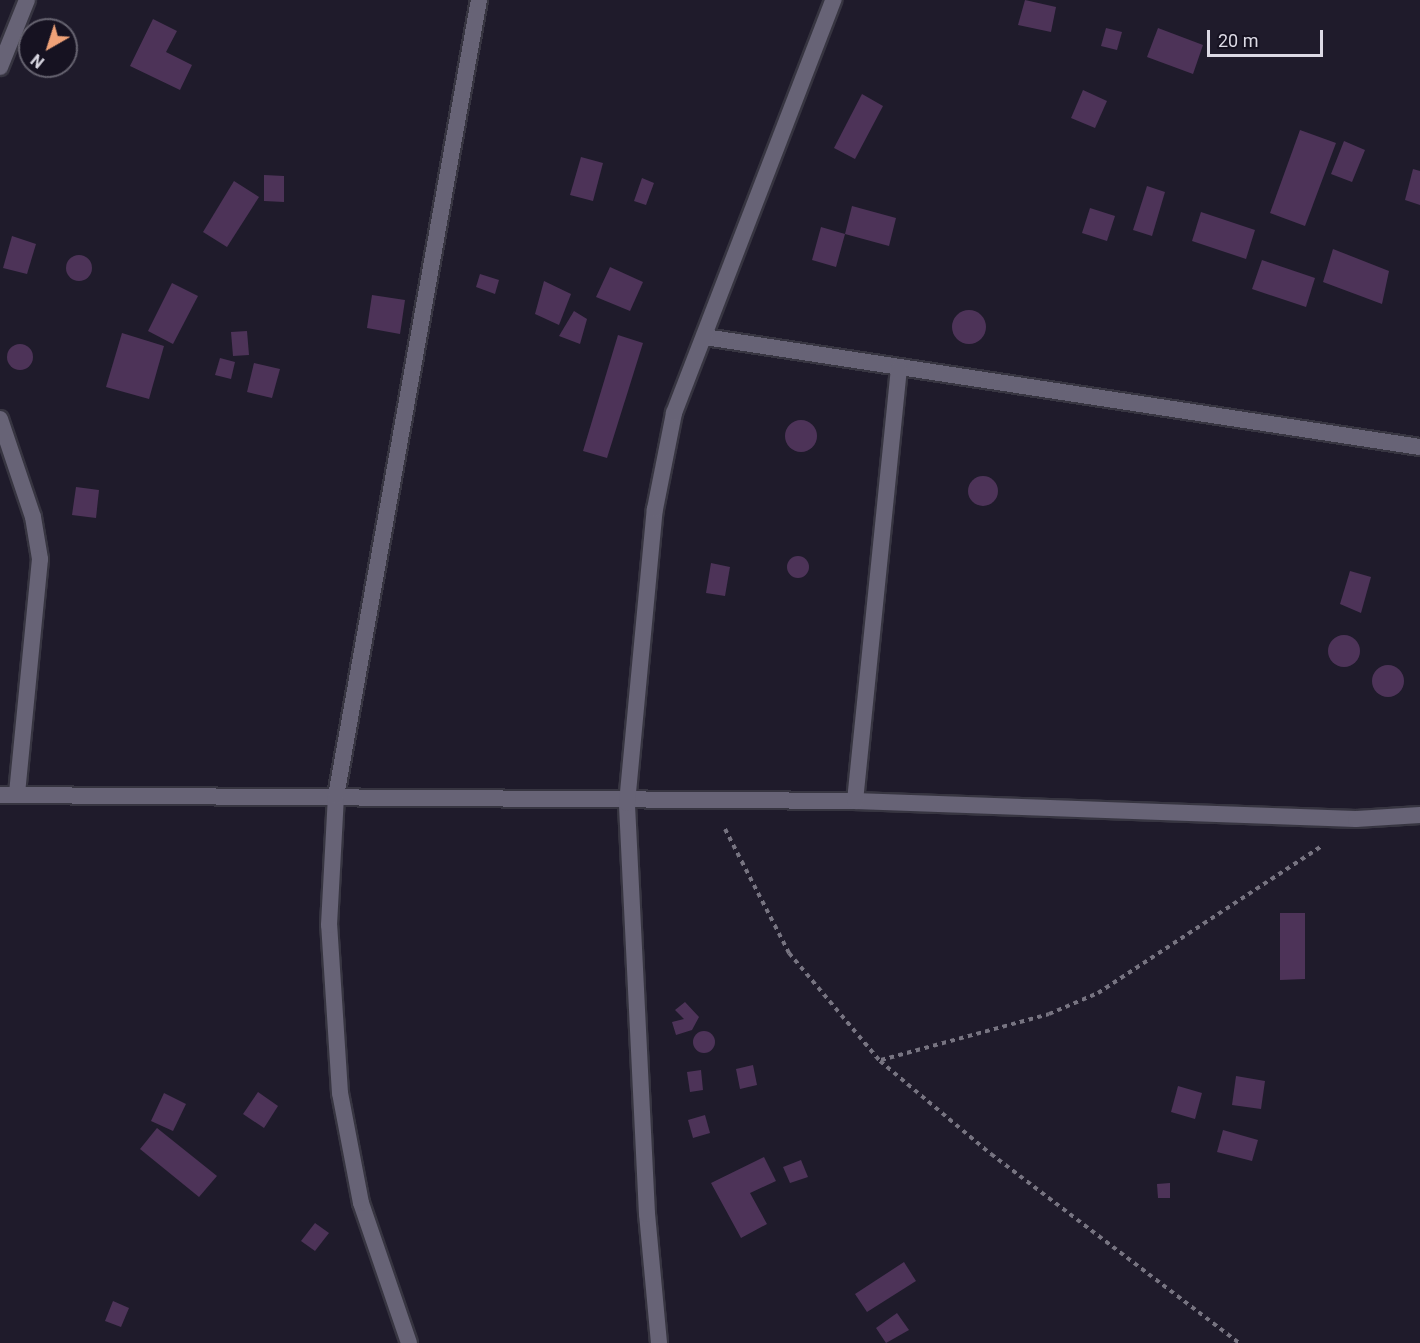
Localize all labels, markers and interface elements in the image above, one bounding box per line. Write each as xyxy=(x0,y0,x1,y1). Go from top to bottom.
north arrow xyxy=(18,18,78,78)
scale bar xyxy=(1210,18,1326,56)
text: 20 m xyxy=(1218,30,1258,51)
text: N xyxy=(27,50,48,72)

